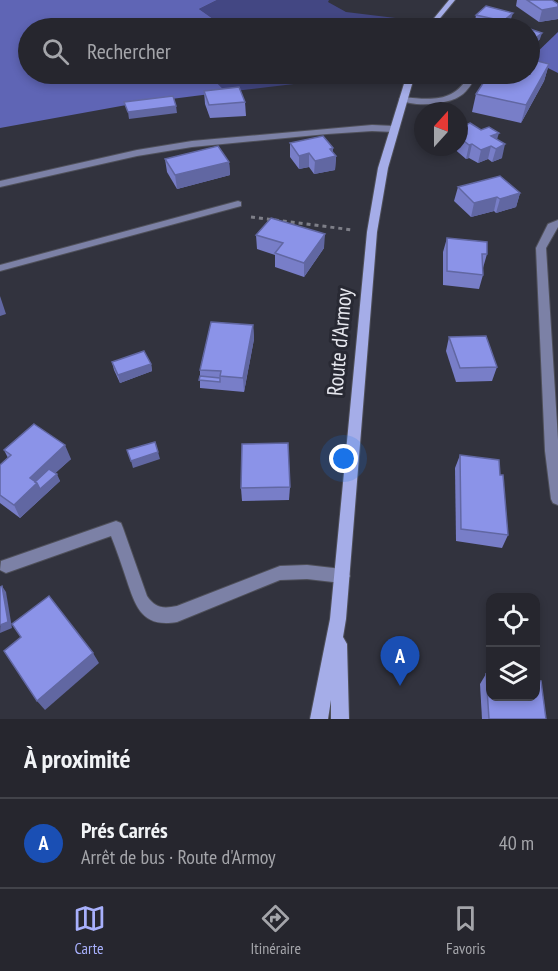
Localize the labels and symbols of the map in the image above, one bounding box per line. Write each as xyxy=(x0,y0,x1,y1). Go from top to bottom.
north arrow xyxy=(414,102,468,156)
street label: Route d'Armoy xyxy=(320,286,358,397)
your location xyxy=(329,444,358,473)
pin: A xyxy=(380,636,420,686)

